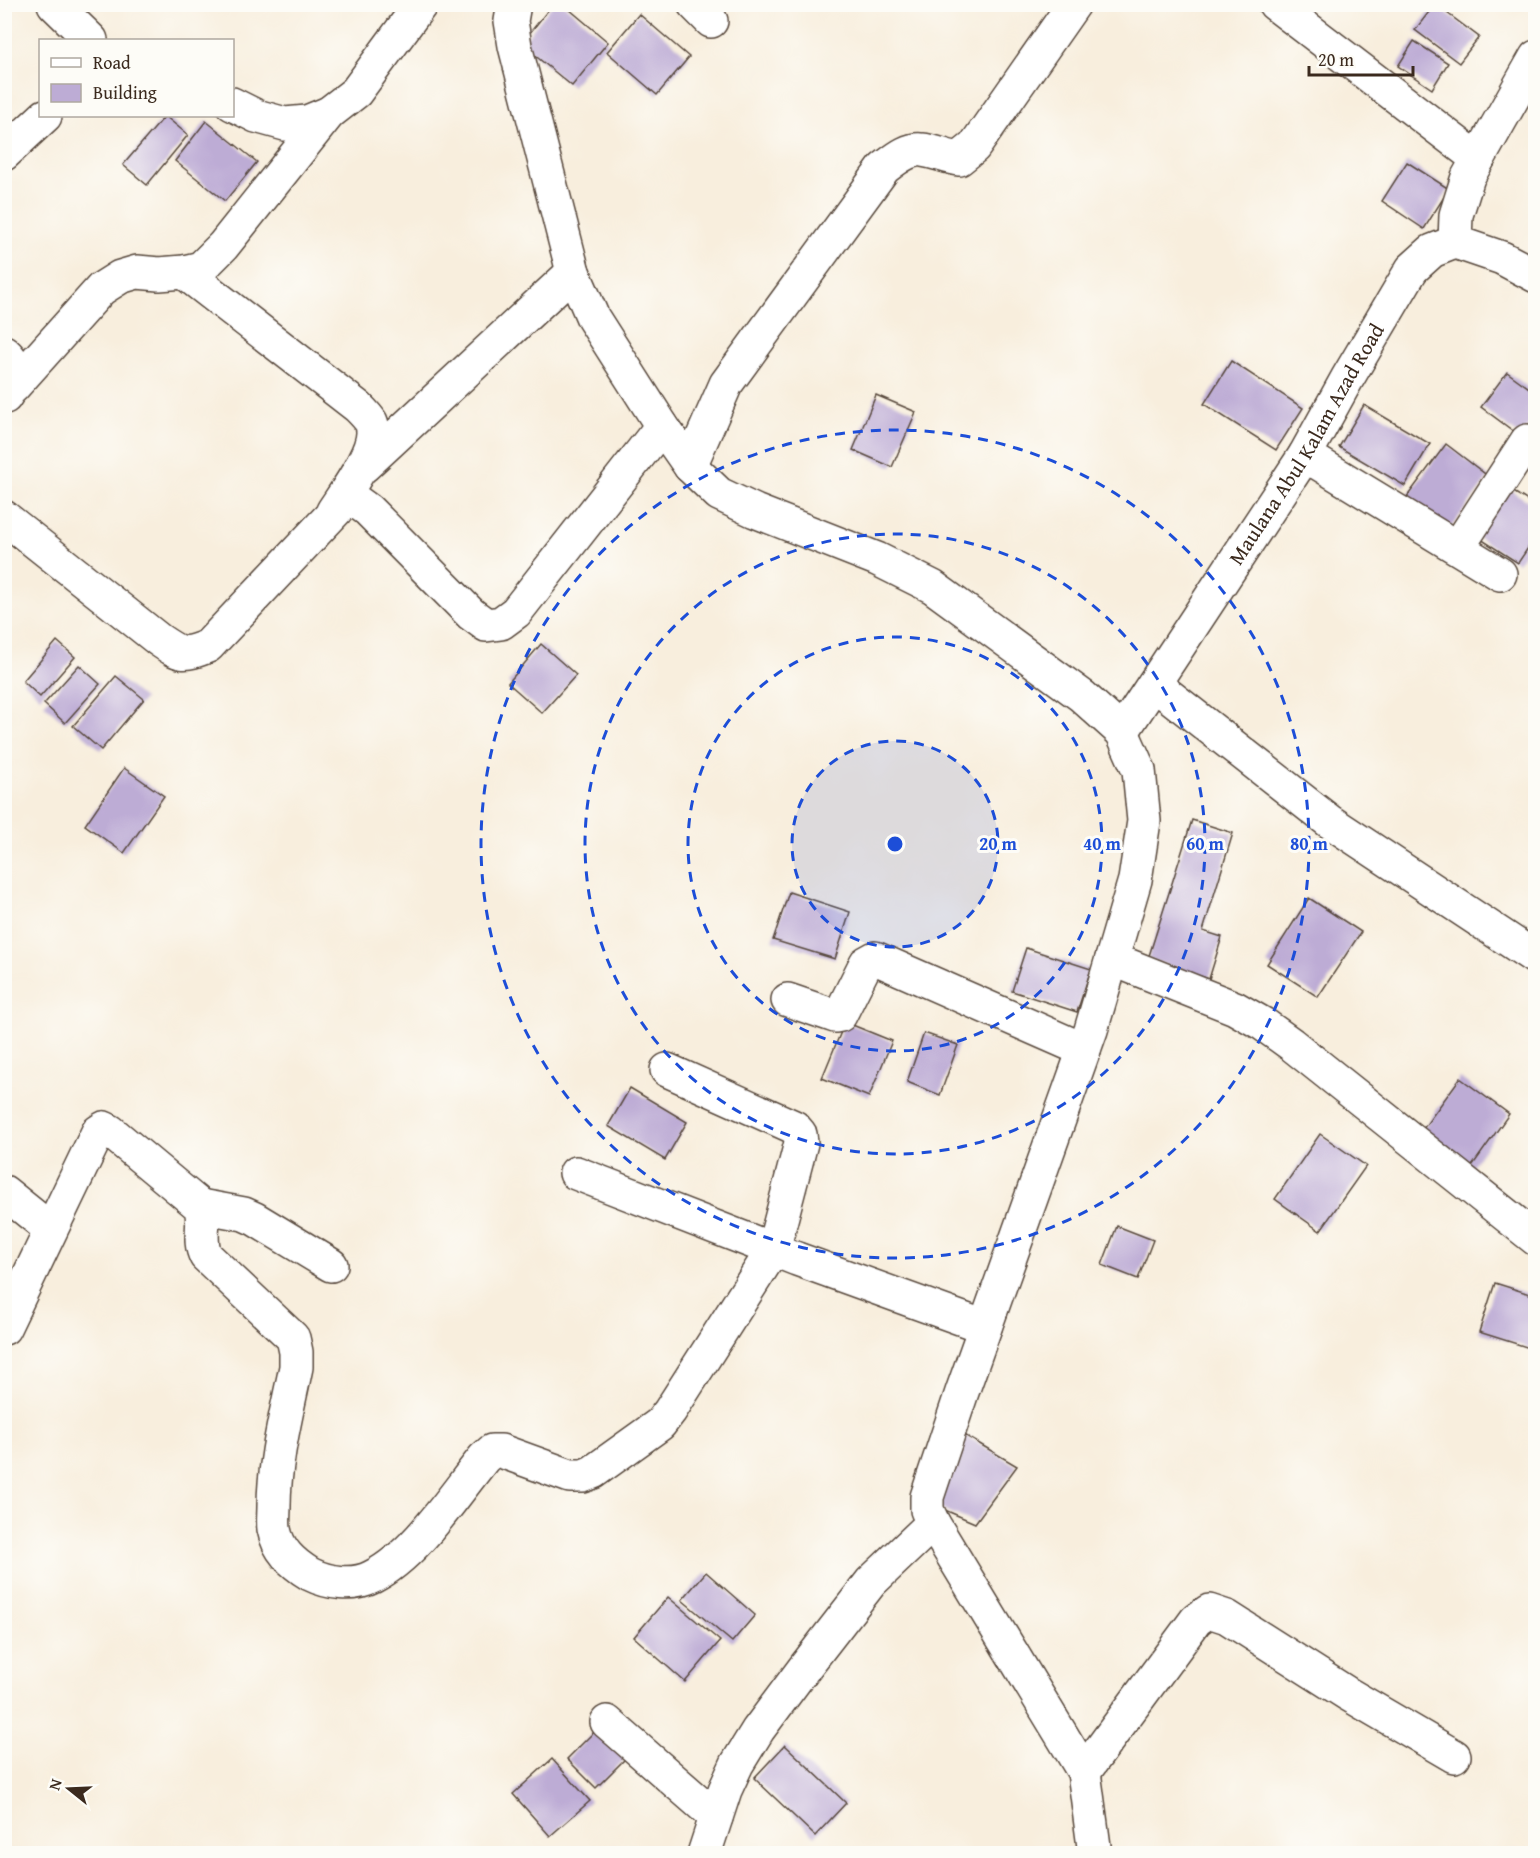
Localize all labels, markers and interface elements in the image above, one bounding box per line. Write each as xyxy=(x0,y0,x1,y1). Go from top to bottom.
legend xyxy=(39,39,234,117)
scale bar xyxy=(1309,39,1412,77)
text: 20 m xyxy=(1318,46,1354,73)
text: Road xyxy=(93,49,131,76)
text: Building xyxy=(93,79,157,106)
street label: Maulana Abul Kalam Azad Road xyxy=(1221,317,1392,571)
text: 20 m xyxy=(979,830,1018,857)
text: 40 m xyxy=(1083,830,1122,857)
text: 60 m xyxy=(1186,830,1225,857)
text: 80 m xyxy=(1290,830,1329,857)
centre of rings xyxy=(885,834,905,854)
north arrow xyxy=(39,1759,99,1819)
text: N xyxy=(42,1775,68,1793)

